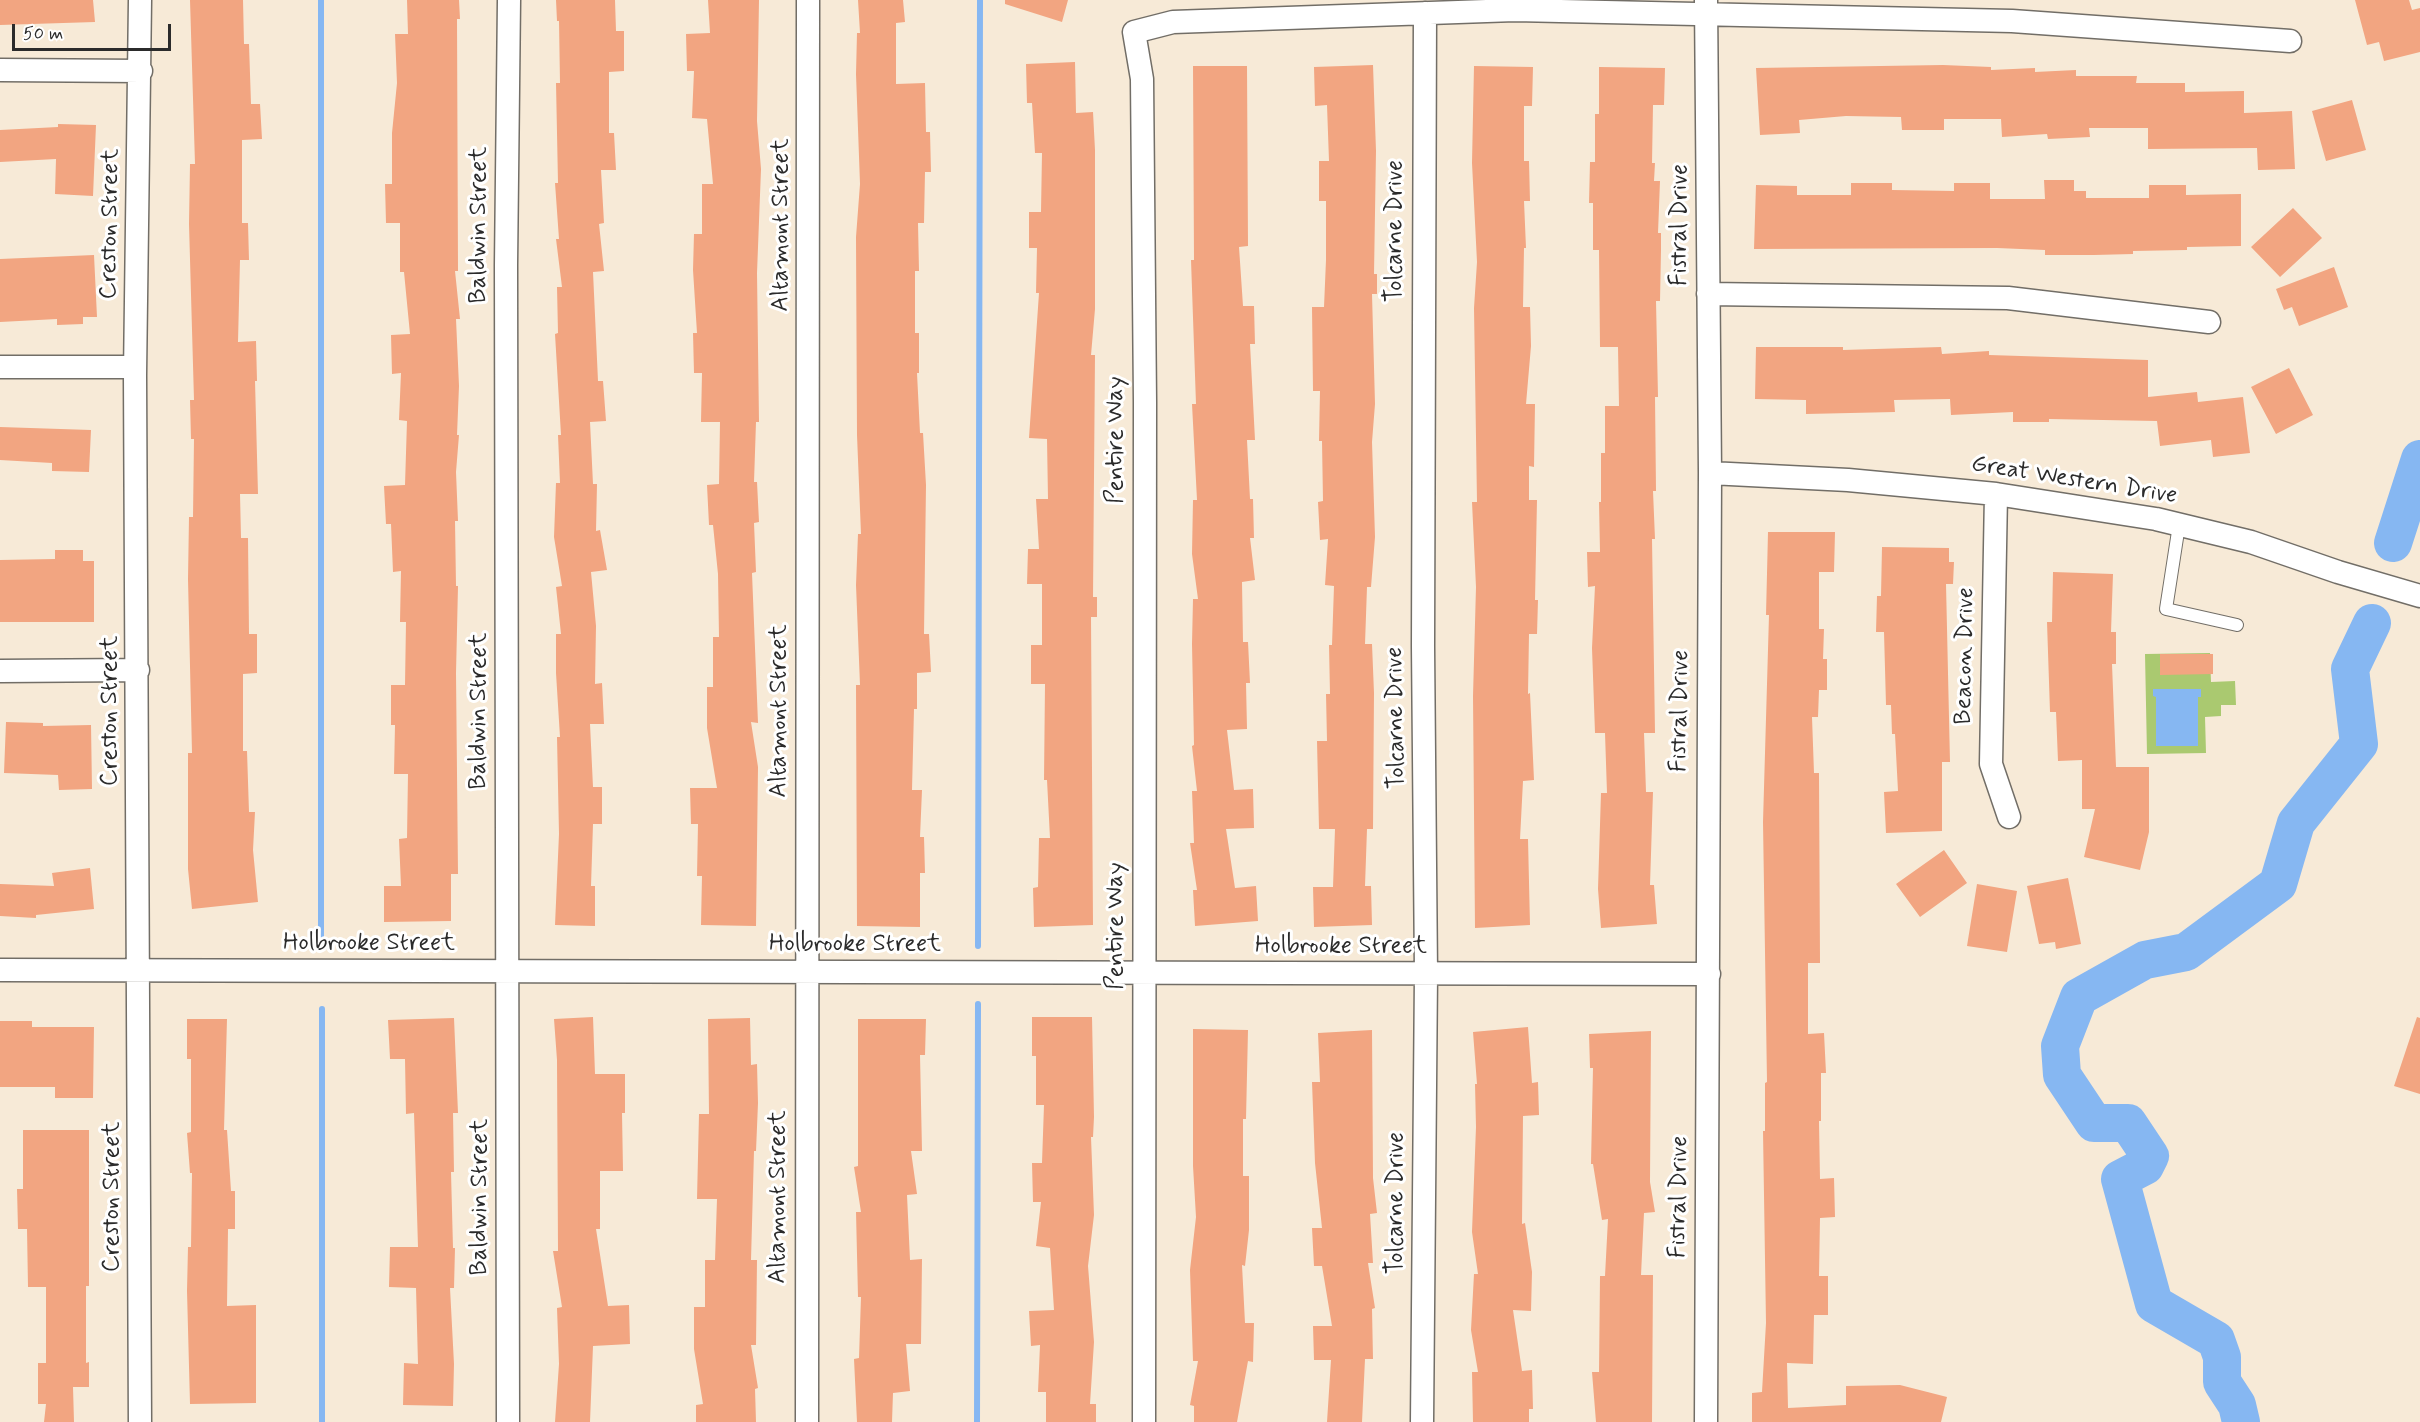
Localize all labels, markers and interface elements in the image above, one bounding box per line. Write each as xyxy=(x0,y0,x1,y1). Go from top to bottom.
scale bar xyxy=(15,12,174,50)
text: 50 m xyxy=(23,22,63,46)
street label: Altamont Street xyxy=(768,138,796,312)
street label: Baldwin Street xyxy=(466,147,494,303)
street label: Creston Street xyxy=(95,148,127,300)
street label: Tolcarne Drive xyxy=(1382,160,1410,302)
street label: Fistral Drive xyxy=(1667,164,1695,286)
street label: Pentire Way xyxy=(1103,376,1131,504)
street label: Great Western Drive xyxy=(1969,451,2179,511)
street label: Beacon Drive xyxy=(1950,587,1982,725)
street label: Altamont Street xyxy=(766,624,794,798)
street label: Baldwin Street xyxy=(466,633,494,789)
street label: Creston Street xyxy=(97,636,125,786)
street label: Tolcarne Drive xyxy=(1381,647,1413,789)
street label: Fistral Drive xyxy=(1666,650,1696,772)
street label: Pentire Way xyxy=(1103,862,1131,990)
street label: Holbrooke Street xyxy=(283,930,455,958)
street label: Holbrooke Street xyxy=(769,931,941,959)
street label: Holbrooke Street xyxy=(1255,933,1427,961)
street label: Altamont Street xyxy=(765,1110,793,1284)
street label: Baldwin Street xyxy=(467,1119,495,1275)
street label: Creston Street xyxy=(99,1122,127,1272)
street label: Tolcarne Drive xyxy=(1383,1132,1411,1274)
street label: Fistral Drive xyxy=(1665,1136,1695,1258)

